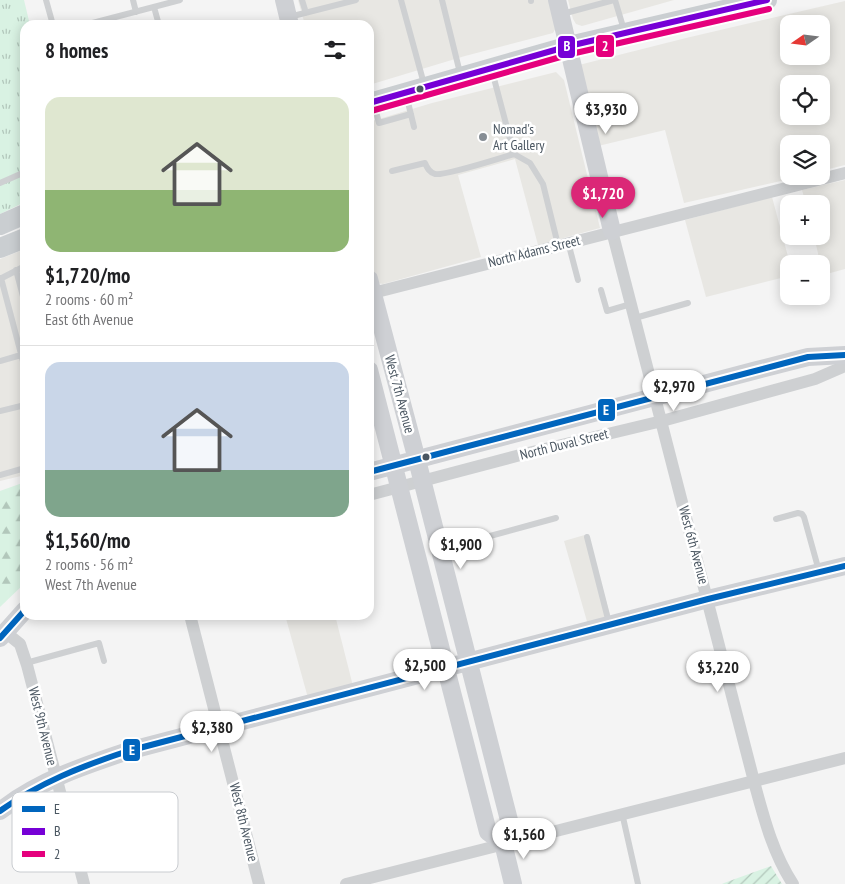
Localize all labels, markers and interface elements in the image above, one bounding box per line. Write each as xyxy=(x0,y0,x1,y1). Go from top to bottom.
north arrow xyxy=(780,15,830,65)
map controls xyxy=(780,15,830,305)
line badge: 2 xyxy=(595,34,615,58)
line badge: B xyxy=(557,35,576,59)
icon: filters xyxy=(321,36,349,64)
text: 8 homes xyxy=(45,37,108,64)
text: B xyxy=(564,37,571,55)
text: 2 xyxy=(602,37,608,55)
button: locate xyxy=(780,75,830,125)
unlabelled marker xyxy=(415,84,425,94)
pin: $3,930 xyxy=(565,92,647,135)
text: $3,930 xyxy=(585,99,627,119)
place label: Nomad's Art Gallery xyxy=(493,120,545,154)
icon: home xyxy=(152,129,242,219)
marker: Nomad's Art Gallery xyxy=(477,131,489,143)
button: layers xyxy=(780,135,830,185)
pin: $1,720 xyxy=(562,176,644,219)
text: $1,720 xyxy=(582,183,624,203)
button: + xyxy=(780,195,830,245)
street label: North Adams Street xyxy=(486,231,582,271)
button: − xyxy=(780,255,830,305)
text: $1,720/mo xyxy=(45,262,130,289)
text: 2 rooms · 60 m² xyxy=(45,289,133,309)
text: East 6th Avenue xyxy=(45,309,134,329)
street label: West 7th Avenue xyxy=(381,353,419,435)
pin: $2,970 xyxy=(633,370,715,412)
text: $2,970 xyxy=(653,376,695,396)
icon: home xyxy=(152,395,242,485)
line badge: E xyxy=(597,398,616,422)
text: E xyxy=(603,401,609,419)
street label: North Duval Street xyxy=(518,424,610,464)
unlabelled marker xyxy=(421,452,431,462)
street label: West 6th Avenue xyxy=(675,504,713,586)
text: $1,560/mo xyxy=(45,527,130,554)
pin: $1,900 xyxy=(420,528,502,570)
text: $1,900 xyxy=(440,534,482,554)
text: 2 rooms · 56 m² xyxy=(45,554,133,574)
text: West 7th Avenue xyxy=(45,574,137,594)
pin: $2,500 xyxy=(384,648,466,691)
pin: $3,220 xyxy=(677,650,759,693)
text: $2,500 xyxy=(404,655,446,675)
text: $3,220 xyxy=(697,657,739,677)
street label: West 9th Avenue xyxy=(25,685,62,767)
pin: $2,380 xyxy=(171,710,253,753)
text: $2,380 xyxy=(191,717,233,737)
line badge: E xyxy=(122,738,141,762)
text: E xyxy=(129,741,135,759)
street label: West 8th Avenue xyxy=(226,781,263,863)
legend xyxy=(12,792,178,872)
text: E xyxy=(54,800,60,818)
pin: $1,560 xyxy=(483,818,565,860)
text: B xyxy=(54,822,61,840)
text: $1,560 xyxy=(503,824,545,844)
text: 2 xyxy=(54,845,60,863)

